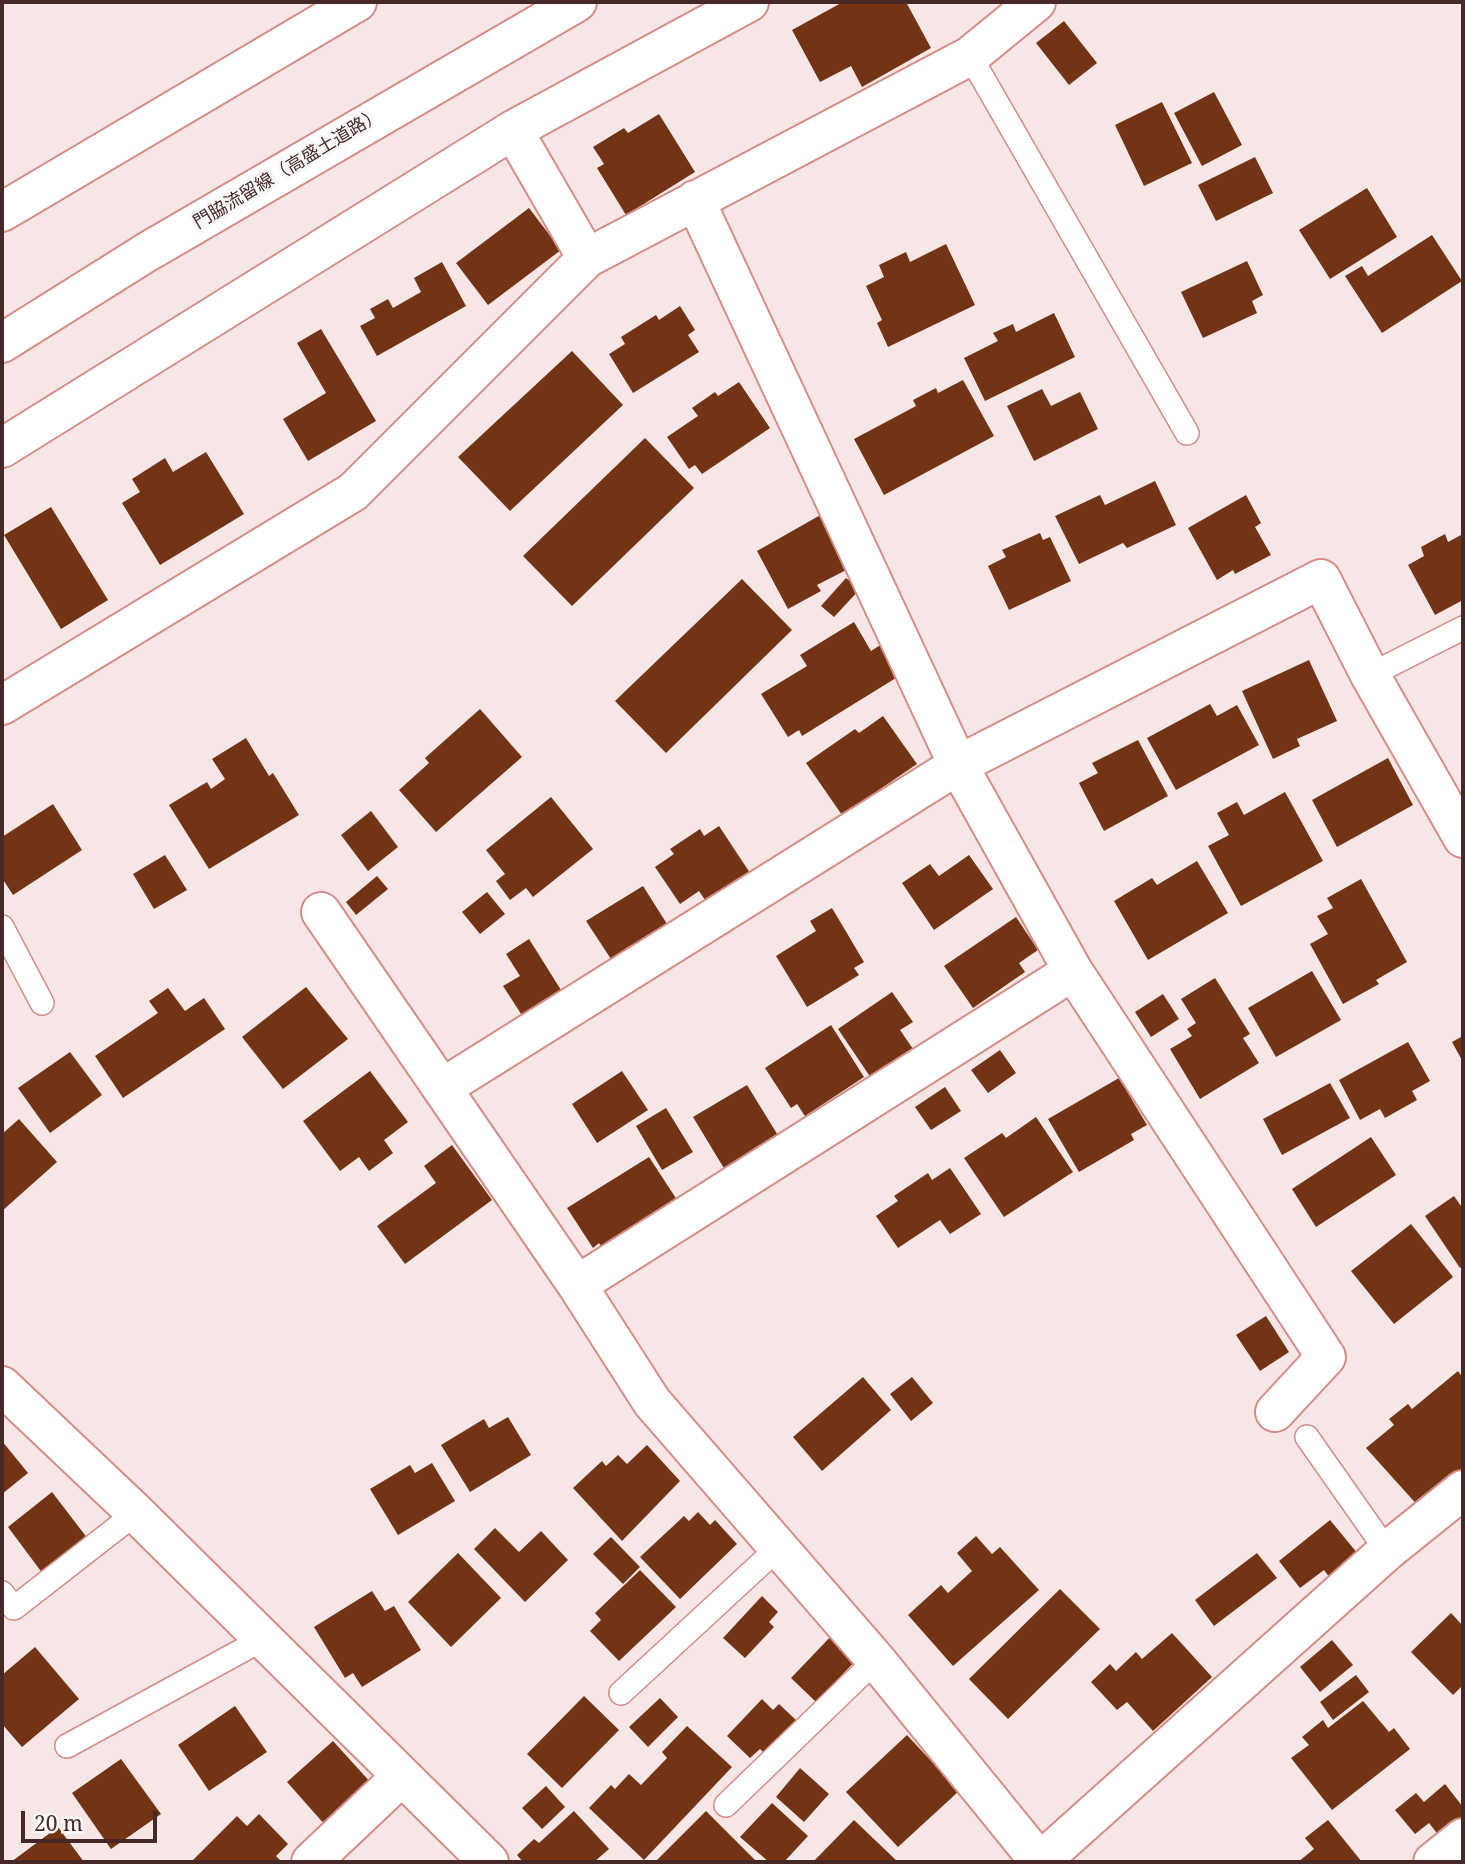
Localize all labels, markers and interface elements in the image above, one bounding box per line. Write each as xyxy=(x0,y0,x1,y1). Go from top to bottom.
street label: 門脇流留線（高盛土道路） xyxy=(190,104,386,234)
scale bar xyxy=(24,1798,161,1842)
text: 20 m xyxy=(34,1809,83,1837)

